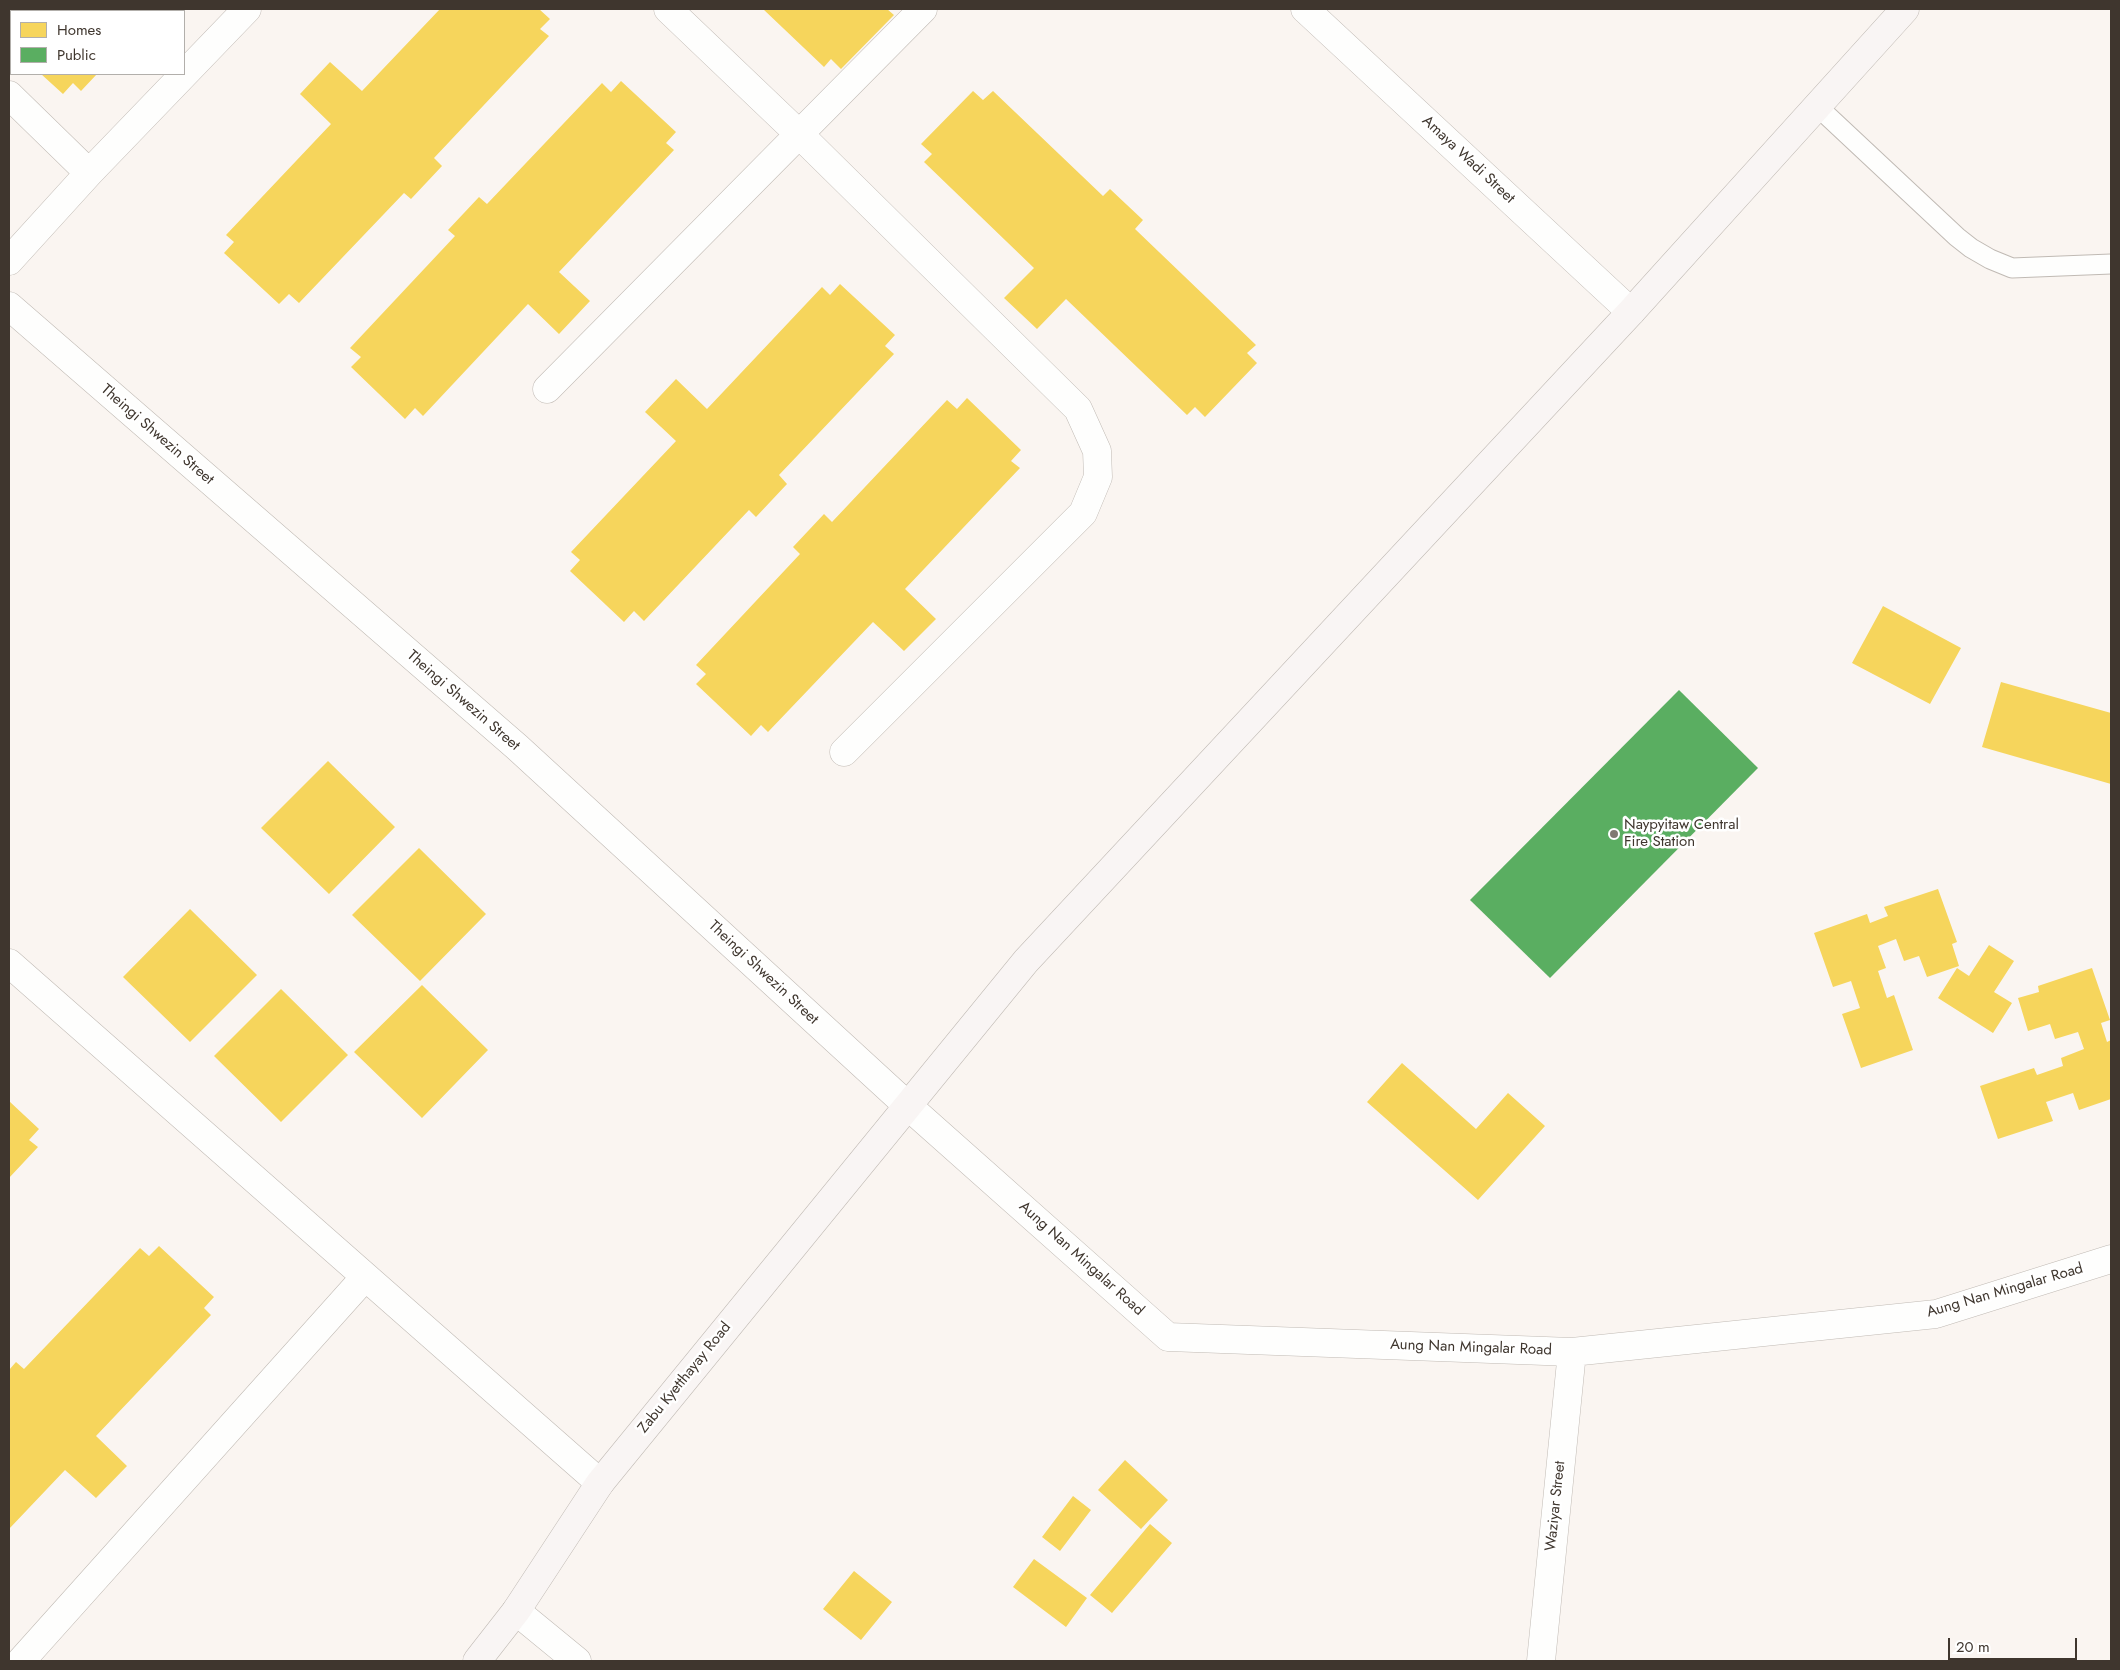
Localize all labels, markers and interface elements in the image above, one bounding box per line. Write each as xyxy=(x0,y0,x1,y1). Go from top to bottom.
legend xyxy=(10,10,185,75)
text: Homes xyxy=(57,19,101,41)
text: Public xyxy=(57,44,96,66)
street label: Amaya Wadi Street xyxy=(1418,112,1518,208)
street label: Theingi Shwezin Street xyxy=(97,381,217,489)
street label: Theingi Shwezin Street xyxy=(403,647,523,755)
place label: Naypyitaw Central Fire Station xyxy=(1624,816,1739,851)
marker: Naypyitaw Central Fire Station xyxy=(1608,828,1620,840)
street label: Theingi Shwezin Street xyxy=(704,917,822,1029)
street label: Aung Nan Mingalar Road xyxy=(1015,1198,1147,1320)
street label: Aung Nan Mingalar Road xyxy=(1925,1260,2085,1322)
street label: Zabu Kyetthayay Road xyxy=(635,1319,735,1437)
street label: Aung Nan Mingalar Road xyxy=(1390,1336,1552,1360)
street label: Waziyar Street xyxy=(1542,1460,1570,1552)
scale bar xyxy=(1950,1628,2079,1660)
text: 20 m xyxy=(1956,1636,1990,1658)

